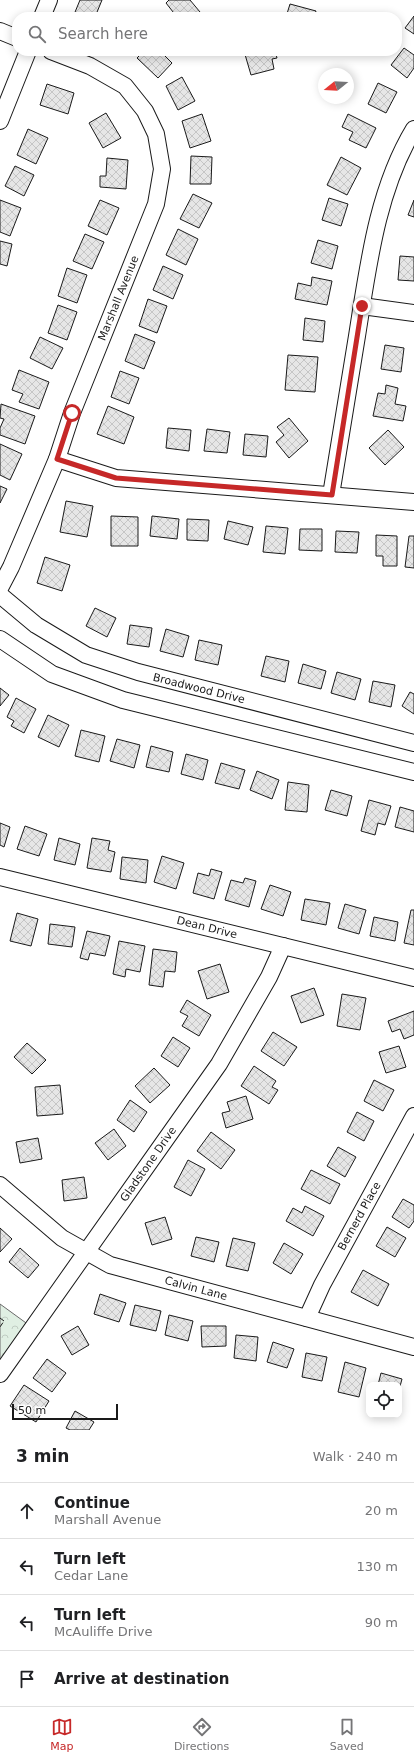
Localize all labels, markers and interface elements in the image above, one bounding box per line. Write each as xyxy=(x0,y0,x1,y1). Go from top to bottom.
search box xyxy=(12,12,402,56)
icon: search xyxy=(26,23,48,45)
text: Search here xyxy=(58,25,148,43)
north arrow xyxy=(318,68,354,104)
street label: Marshall Avenue xyxy=(95,254,142,343)
route end xyxy=(353,297,371,315)
route start xyxy=(63,404,81,422)
street label: Broadwood Drive xyxy=(151,671,247,706)
street label: Dean Drive xyxy=(175,914,239,941)
street label: Gladstone Drive xyxy=(118,1124,179,1204)
street label: Bernerd Place xyxy=(335,1179,384,1253)
street label: Calvin Lane xyxy=(163,1274,229,1303)
map controls xyxy=(366,1382,402,1418)
button: locate xyxy=(366,1382,402,1418)
scale bar xyxy=(12,1402,118,1421)
text: 50 m xyxy=(18,1404,46,1417)
text: 3 min xyxy=(16,1446,69,1466)
text: Walk · 240 m xyxy=(313,1449,398,1464)
text: Continue xyxy=(54,1494,130,1512)
icon: ahead xyxy=(16,1500,38,1522)
text: 20 m xyxy=(365,1503,398,1518)
text: Marshall Avenue xyxy=(54,1512,161,1527)
text: Turn left xyxy=(54,1550,126,1568)
icon: left xyxy=(16,1556,38,1578)
text: 130 m xyxy=(356,1559,398,1574)
text: Cedar Lane xyxy=(54,1568,128,1583)
text: Turn left xyxy=(54,1606,126,1624)
icon: left xyxy=(16,1612,38,1634)
text: 90 m xyxy=(365,1615,398,1630)
text: McAuliffe Drive xyxy=(54,1624,152,1639)
icon: arrive xyxy=(16,1668,38,1690)
text: Arrive at destination xyxy=(54,1670,229,1688)
tab: Map xyxy=(50,1716,73,1753)
tab: Directions xyxy=(174,1716,229,1753)
tab: Saved xyxy=(330,1716,364,1753)

